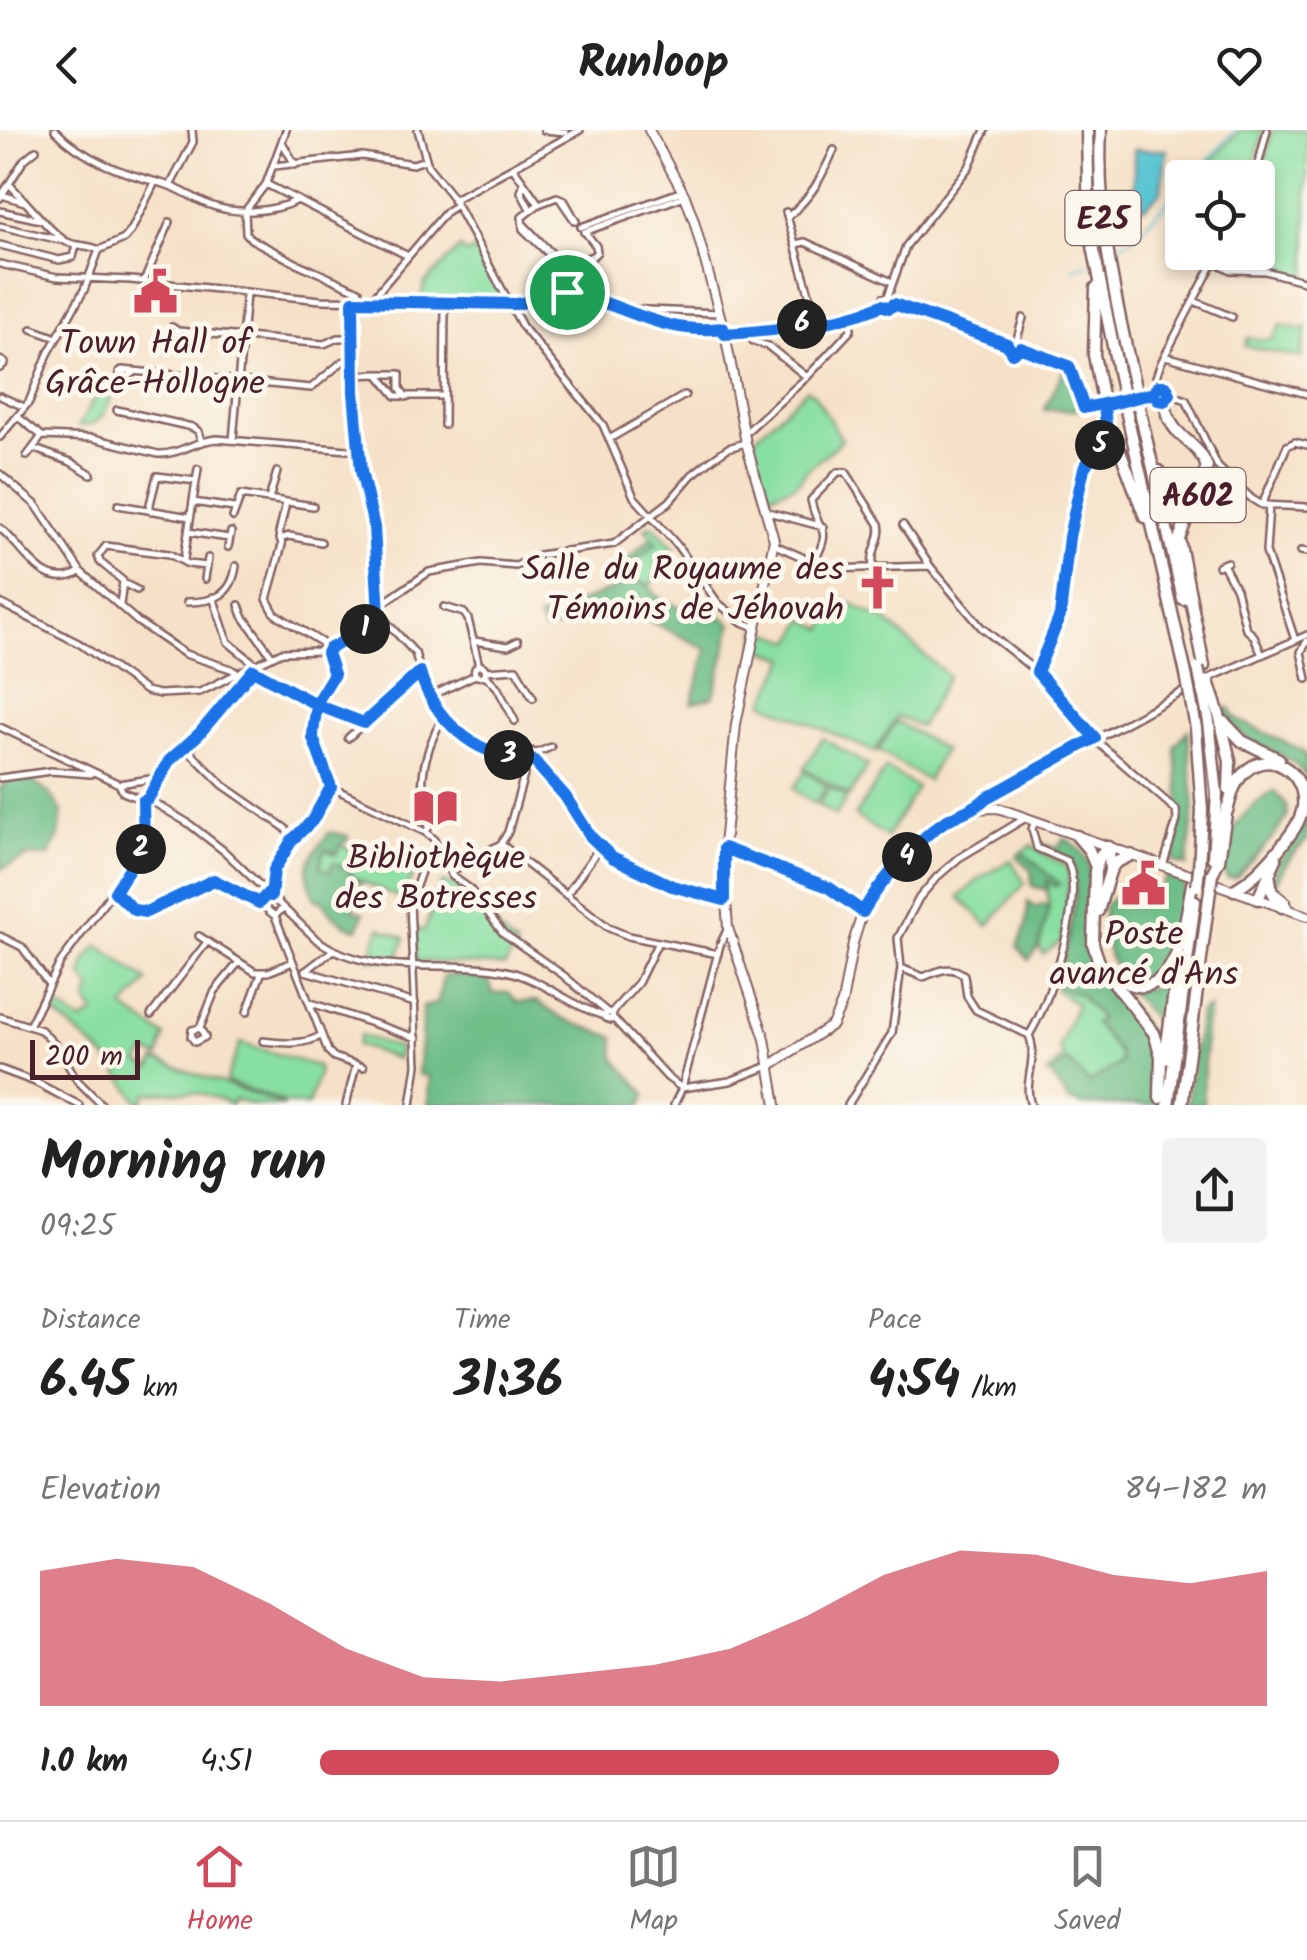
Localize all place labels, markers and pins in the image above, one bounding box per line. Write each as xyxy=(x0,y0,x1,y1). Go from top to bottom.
pin xyxy=(525,250,610,335)
public building icon: Town Hall of Grâce-Hollogne xyxy=(131,268,179,316)
pin: 6 xyxy=(777,299,827,349)
place label: Town Hall of Grâce-Hollogne xyxy=(45,317,265,413)
pin: 5 xyxy=(1075,420,1125,470)
place label: Salle du Royaume des Témoins de Jéhovah xyxy=(522,543,844,639)
church icon: Salle du Royaume des Témoins de Jéhovah xyxy=(853,564,901,612)
pin: 1 xyxy=(340,604,390,654)
pin: 3 xyxy=(484,730,534,780)
library icon: Bibliothèque des Botresses xyxy=(412,783,460,831)
pin: 2 xyxy=(116,824,166,874)
place label: Bibliothèque des Botresses xyxy=(335,832,537,928)
pin: 4 xyxy=(882,832,932,882)
public building icon: Poste avancé d'Ans xyxy=(1120,859,1168,907)
place label: Poste avancé d'Ans xyxy=(1050,908,1238,1004)

